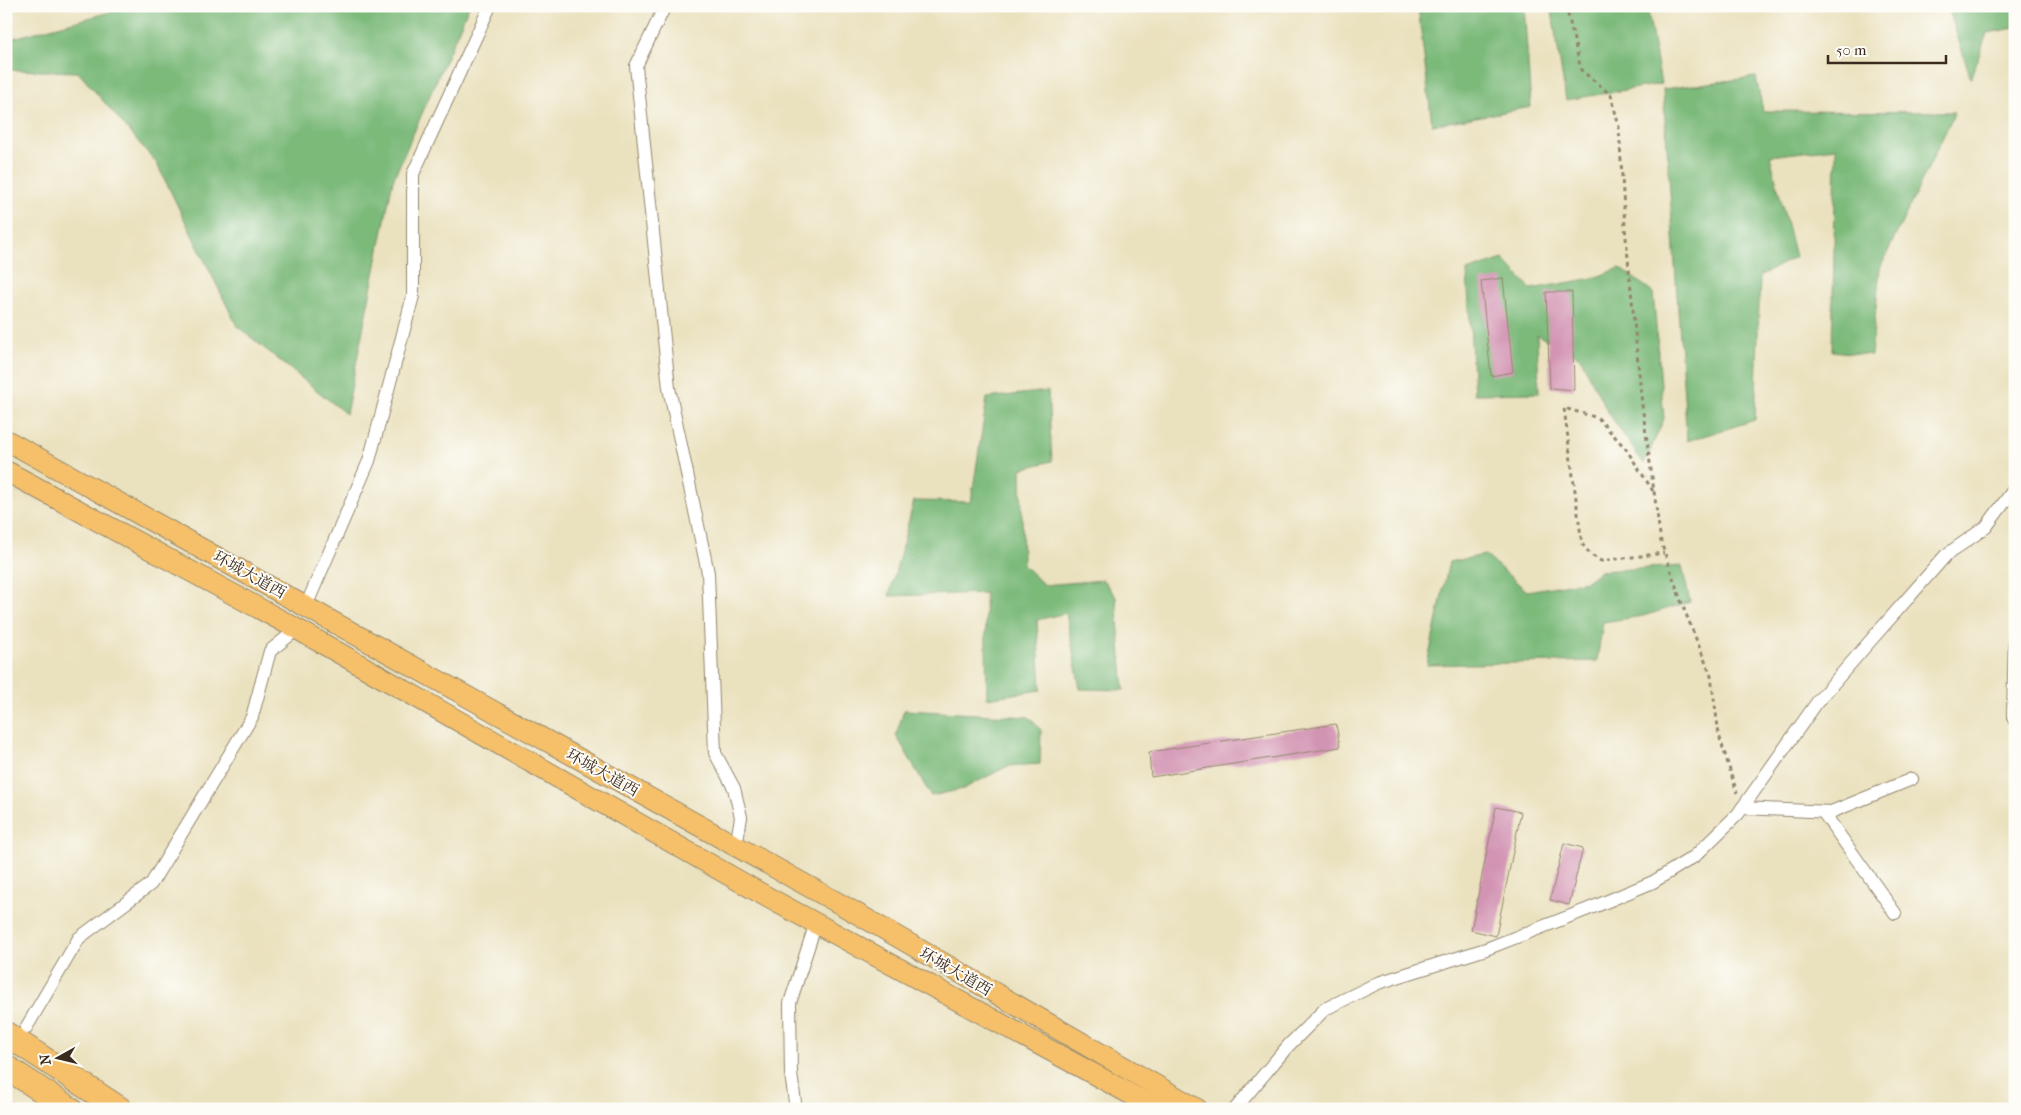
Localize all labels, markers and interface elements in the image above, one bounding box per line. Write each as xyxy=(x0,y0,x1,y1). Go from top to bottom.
scale bar xyxy=(1828,32,1946,64)
text: 50 m xyxy=(1836,41,1867,59)
street label: 环城大道西 xyxy=(210,547,289,602)
street label: 环城大道西 xyxy=(563,745,642,800)
street label: 环城大道西 xyxy=(916,943,995,1000)
north arrow xyxy=(32,1032,82,1082)
text: N xyxy=(36,1053,55,1066)

